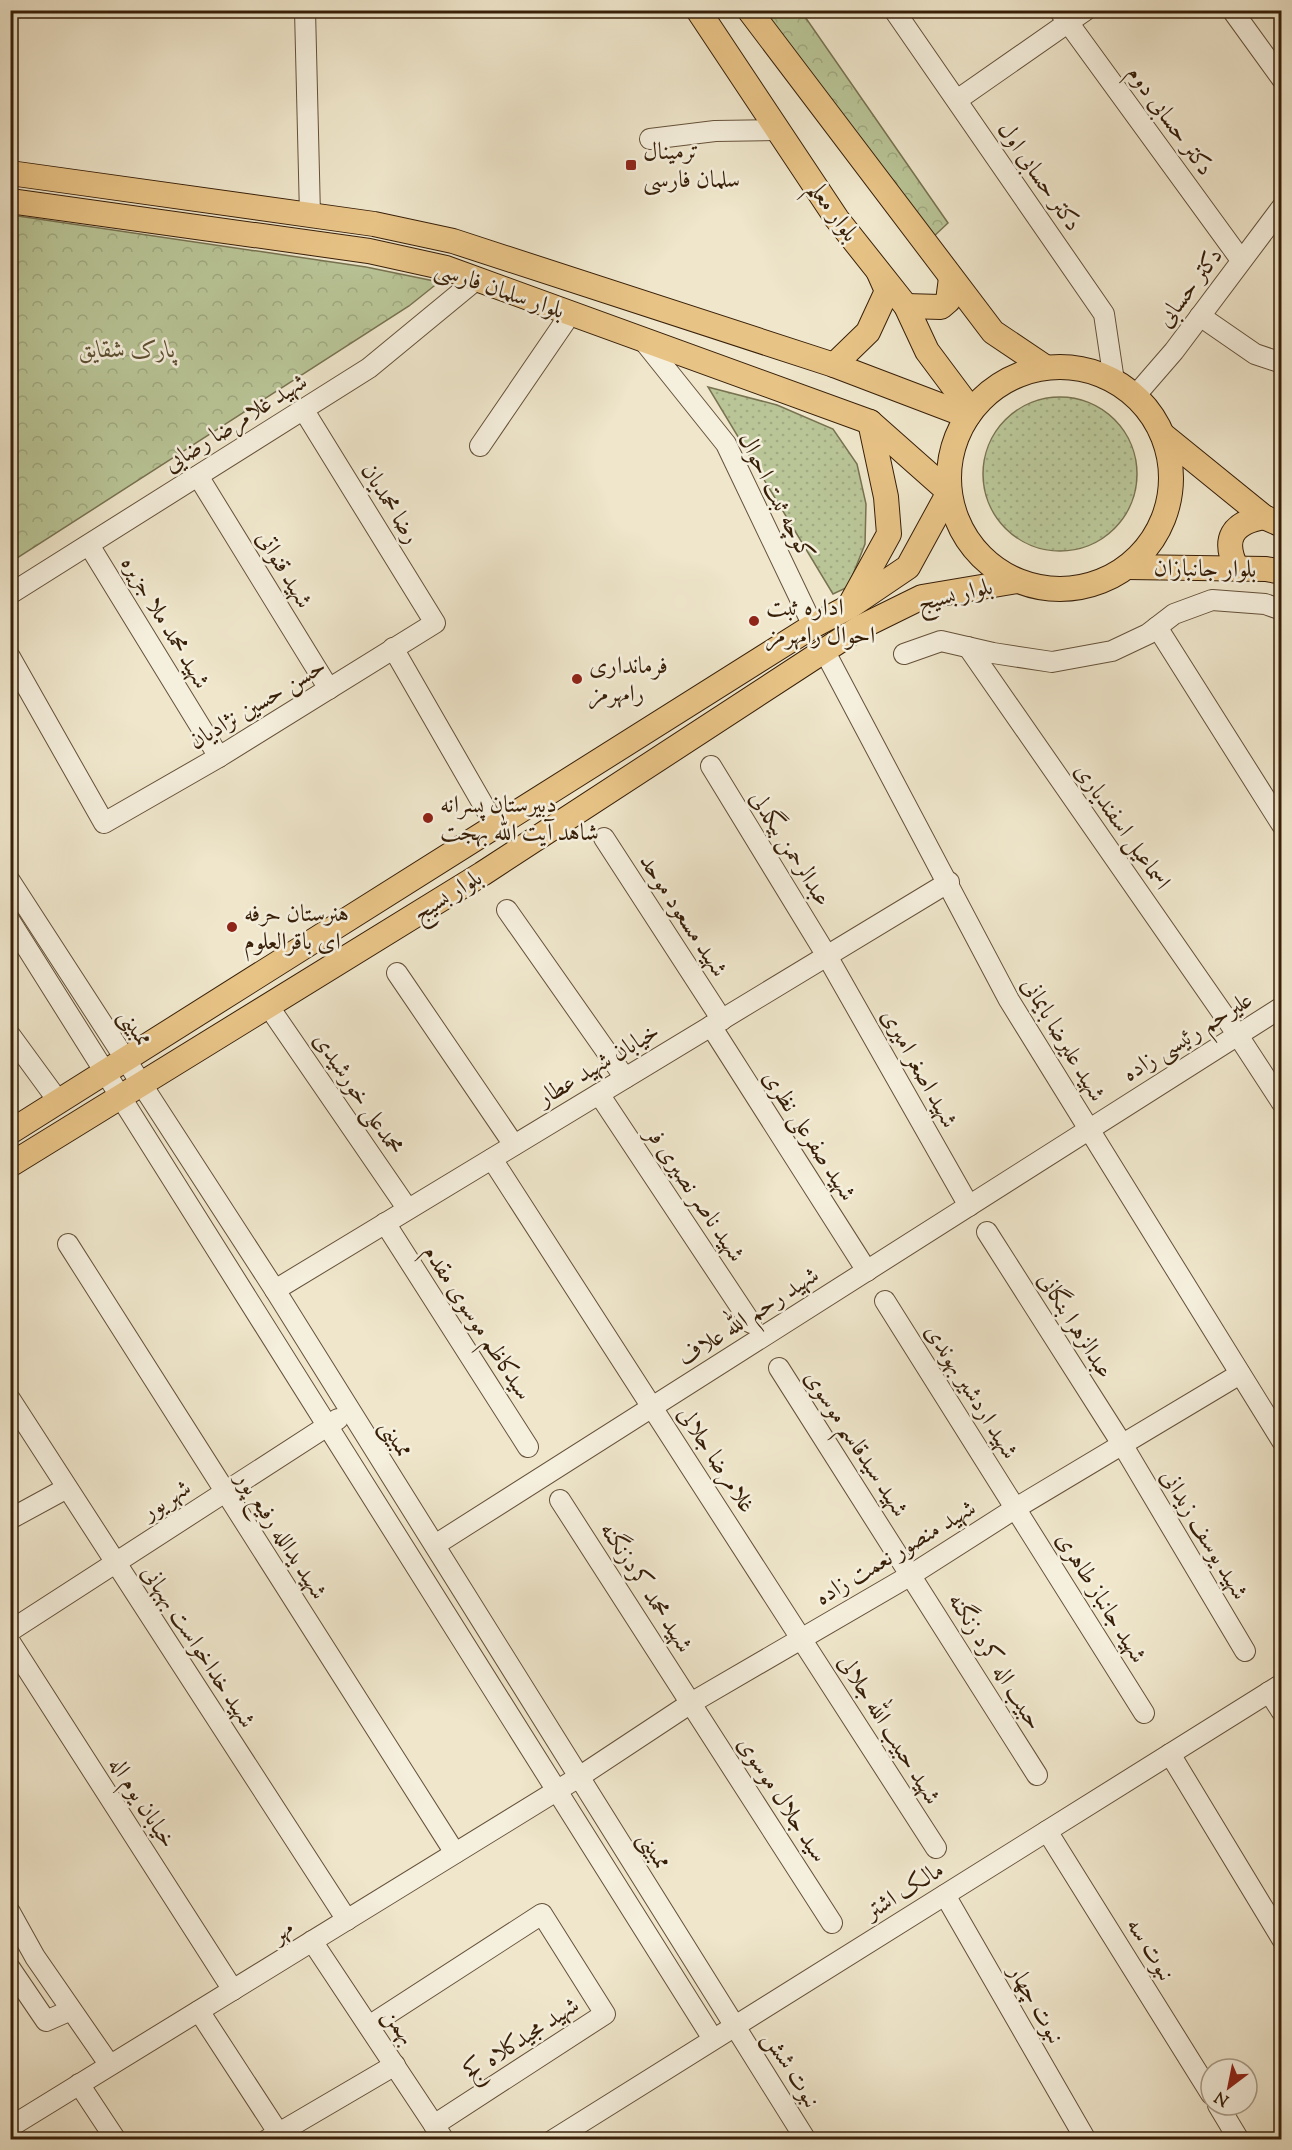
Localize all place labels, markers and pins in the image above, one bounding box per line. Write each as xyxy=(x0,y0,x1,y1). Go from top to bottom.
place label: ترمینال سلمان فارسی xyxy=(643,136,740,198)
marker: ترمینال سلمان فارسی xyxy=(624,158,638,172)
place label: اداره ثبت احوال رامهرمز xyxy=(766,592,875,654)
marker: اداره ثبت احوال رامهرمز xyxy=(747,614,761,628)
place label: فرمانداری رامهرمز xyxy=(589,650,668,712)
marker: فرمانداری رامهرمز xyxy=(570,672,584,686)
place label: دبیرستان پسرانه شاهد آیت الله بهجت xyxy=(440,789,599,851)
marker: دبیرستان پسرانه شاهد آیت الله بهجت xyxy=(421,811,435,825)
place label: هنرستان حرفه ای باقرالعلوم xyxy=(244,898,349,962)
marker: هنرستان حرفه ای باقرالعلوم xyxy=(225,920,239,934)

